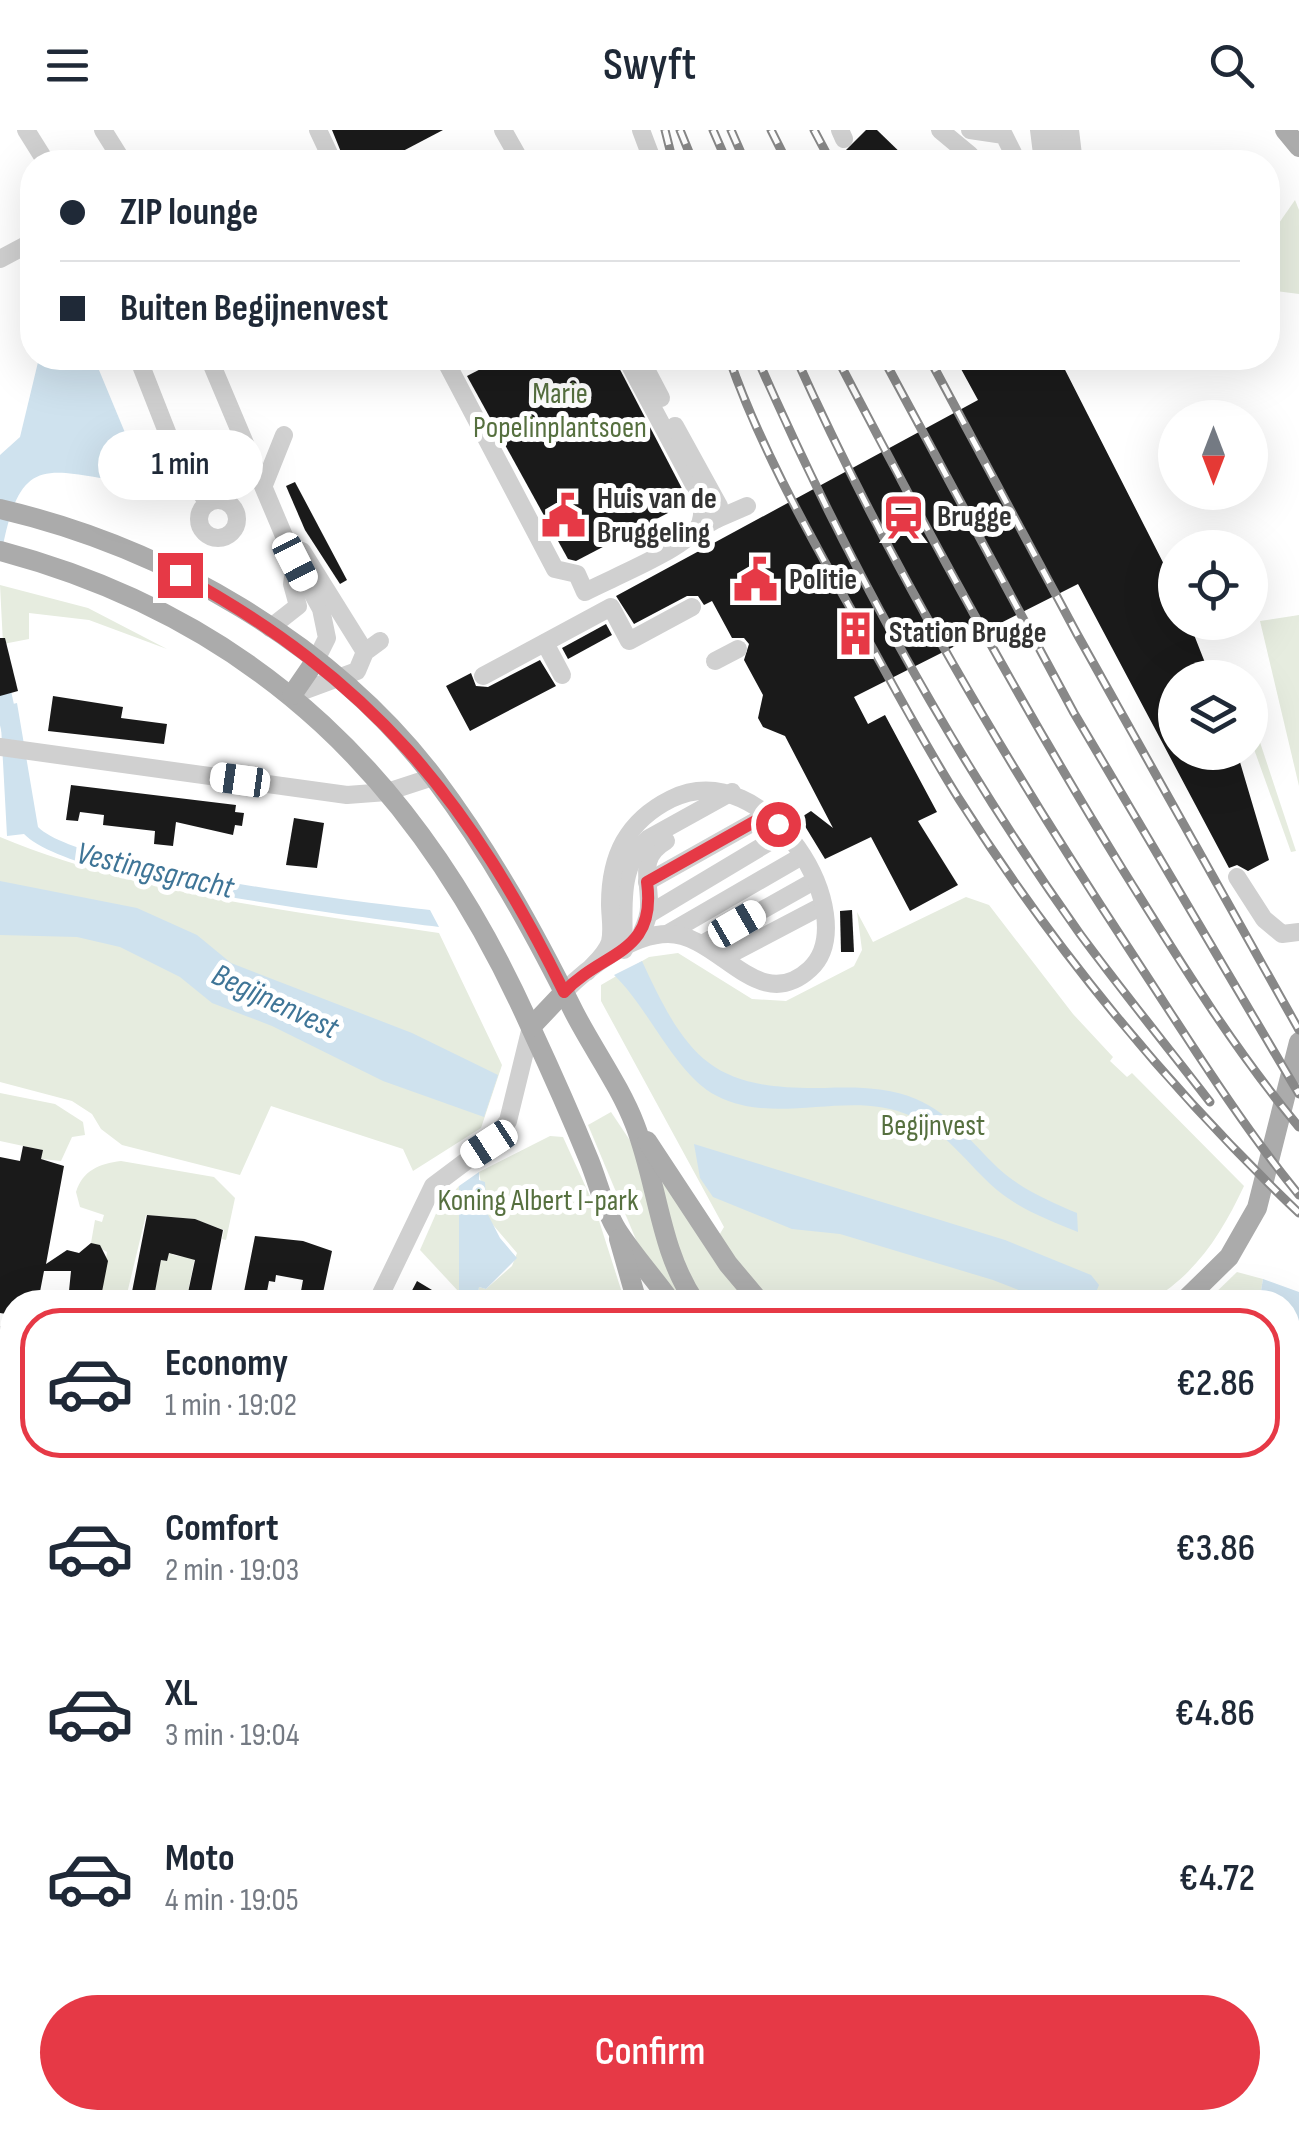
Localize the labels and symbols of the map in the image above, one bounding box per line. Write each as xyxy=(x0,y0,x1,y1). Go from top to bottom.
park label: Marie Popelinplantsoen xyxy=(473,376,647,446)
north arrow xyxy=(1158,400,1268,510)
callout: 1 min xyxy=(98,430,262,500)
place label: Huis van de Bruggeling xyxy=(597,481,717,551)
public building icon: Huis van de Bruggeling xyxy=(540,492,588,540)
station icon: Brugge xyxy=(880,493,928,541)
place label: Brugge xyxy=(937,499,1012,535)
car xyxy=(268,528,322,596)
route end xyxy=(158,553,203,598)
public building icon: Politie xyxy=(732,556,780,604)
place label: Politie xyxy=(789,562,857,598)
building icon: Station Brugge xyxy=(832,609,880,657)
place label: Station Brugge xyxy=(889,615,1047,651)
car xyxy=(208,761,272,799)
route start xyxy=(756,802,801,847)
water label: Vestingsgracht xyxy=(73,834,239,908)
car xyxy=(704,896,770,952)
water label: Begijnenvest xyxy=(206,956,346,1049)
park label: Begijnvest xyxy=(881,1108,985,1144)
car xyxy=(456,1115,522,1173)
park label: Koning Albert I-park xyxy=(438,1183,639,1219)

